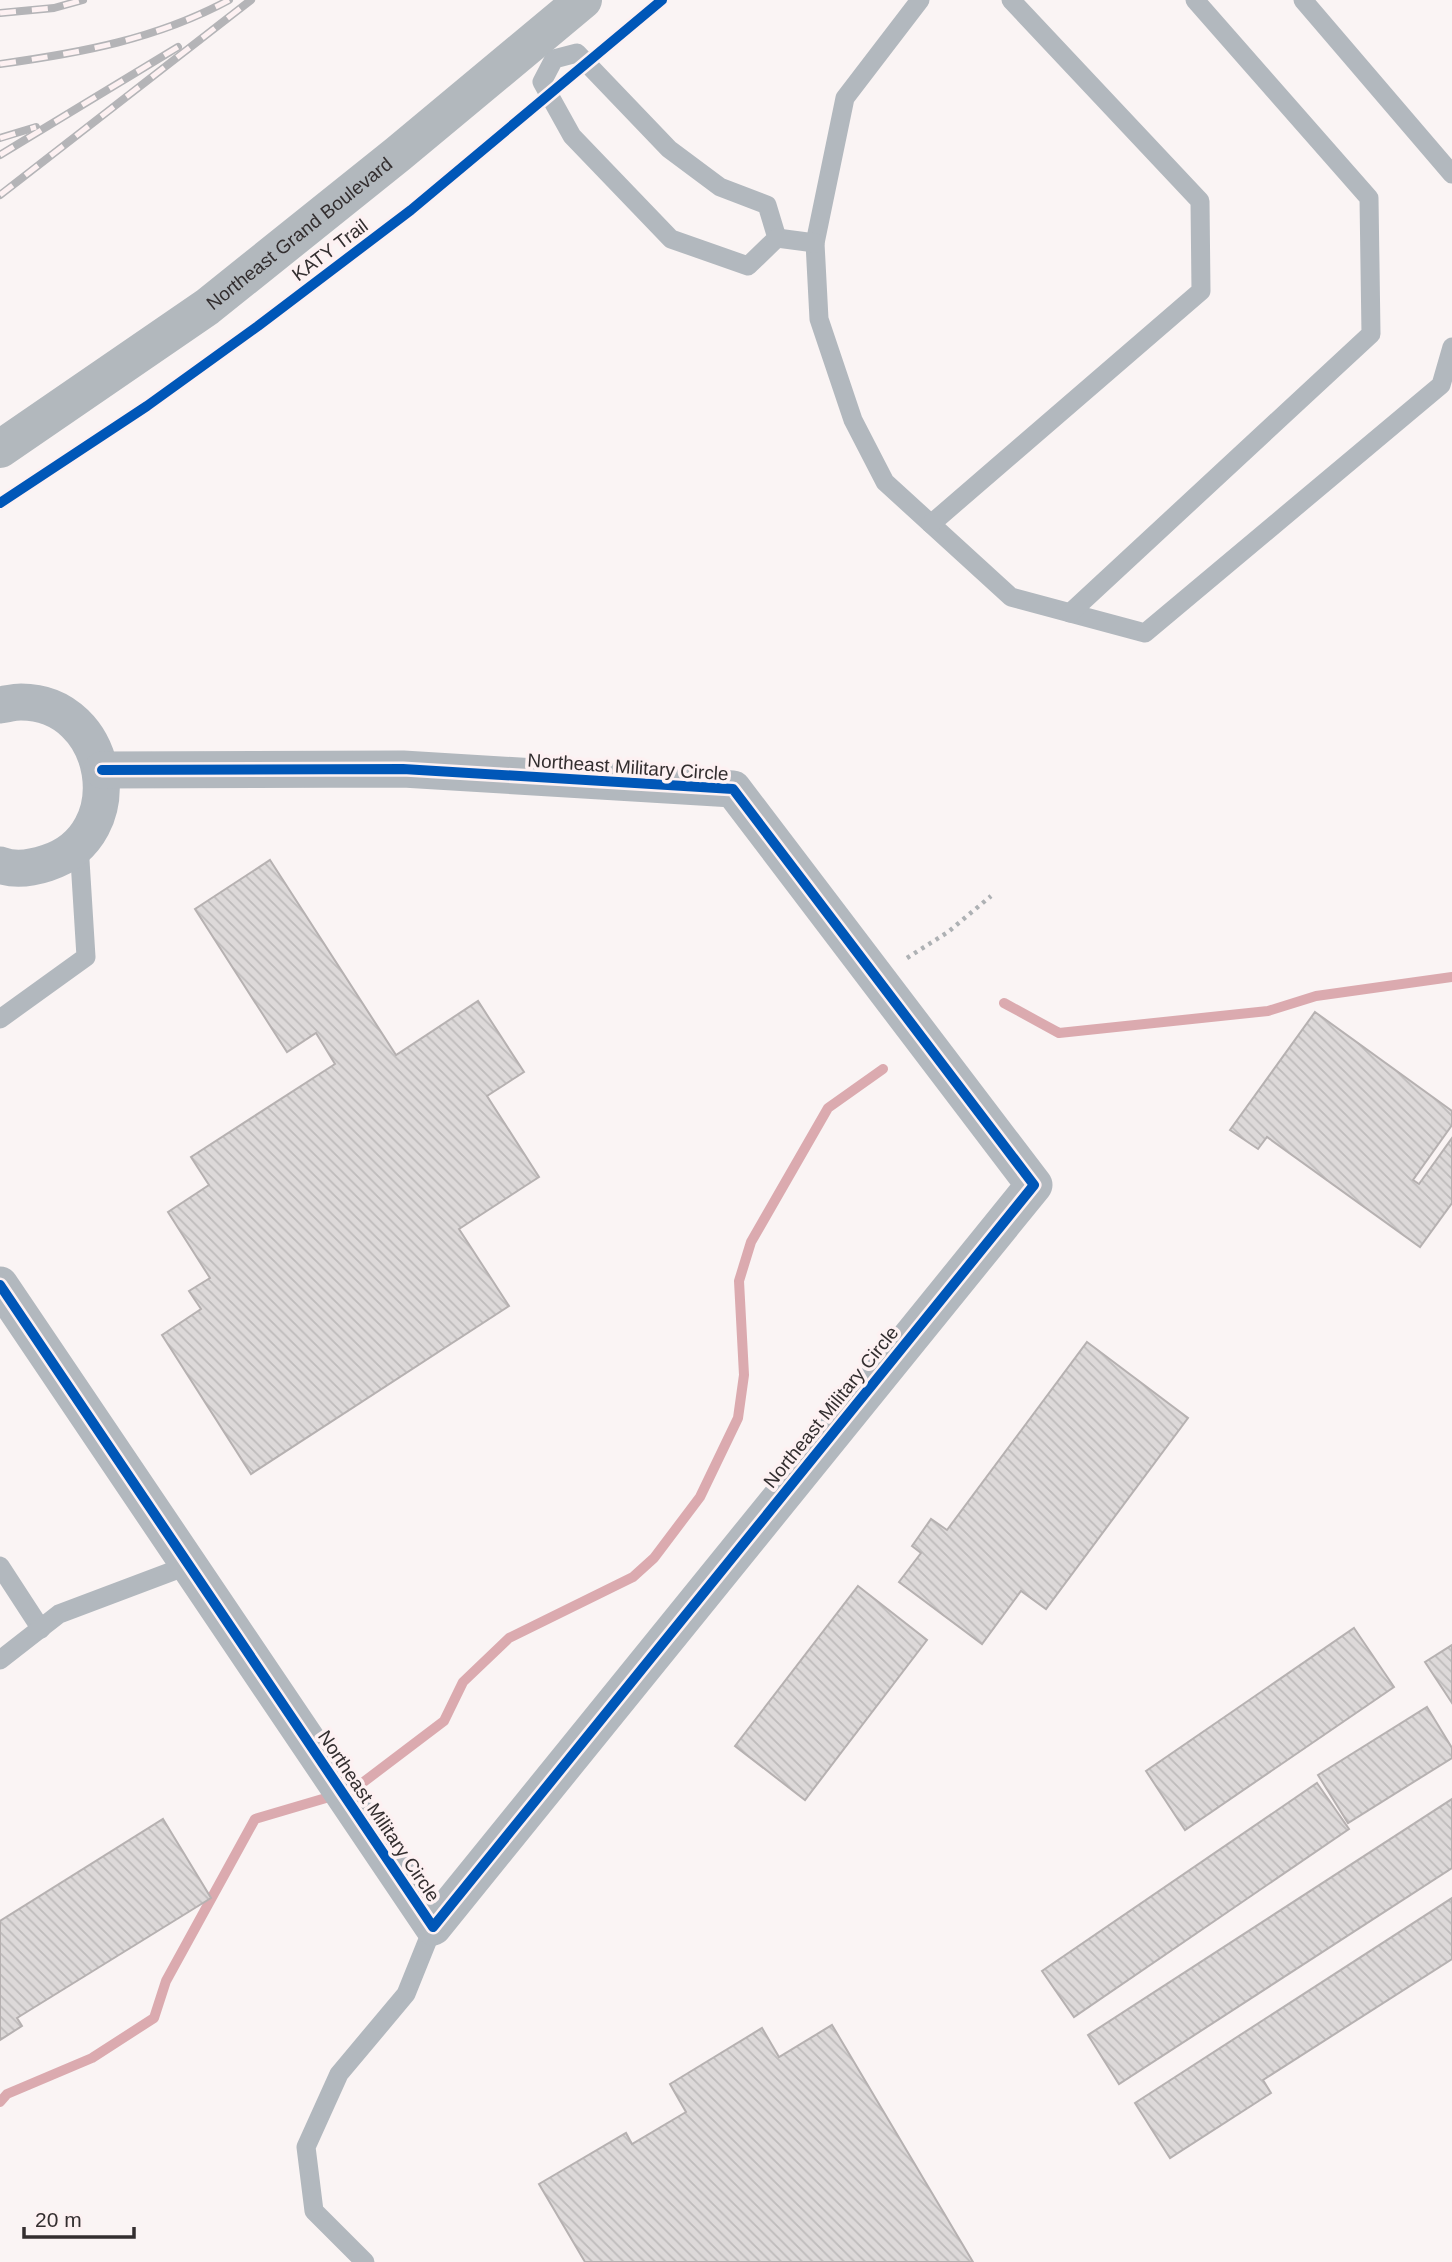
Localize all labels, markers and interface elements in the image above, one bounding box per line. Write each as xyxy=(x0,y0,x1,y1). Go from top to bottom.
street label: Northeast Grand Boulevard xyxy=(202,153,396,314)
street label: KATY Trail xyxy=(288,215,372,285)
street label: Northeast Military Circle xyxy=(527,749,729,785)
street label: Northeast Military Circle xyxy=(759,1322,903,1492)
street label: Northeast Military Circle xyxy=(314,1727,444,1905)
scale bar xyxy=(24,2196,135,2240)
text: 20 m xyxy=(35,2208,82,2231)

